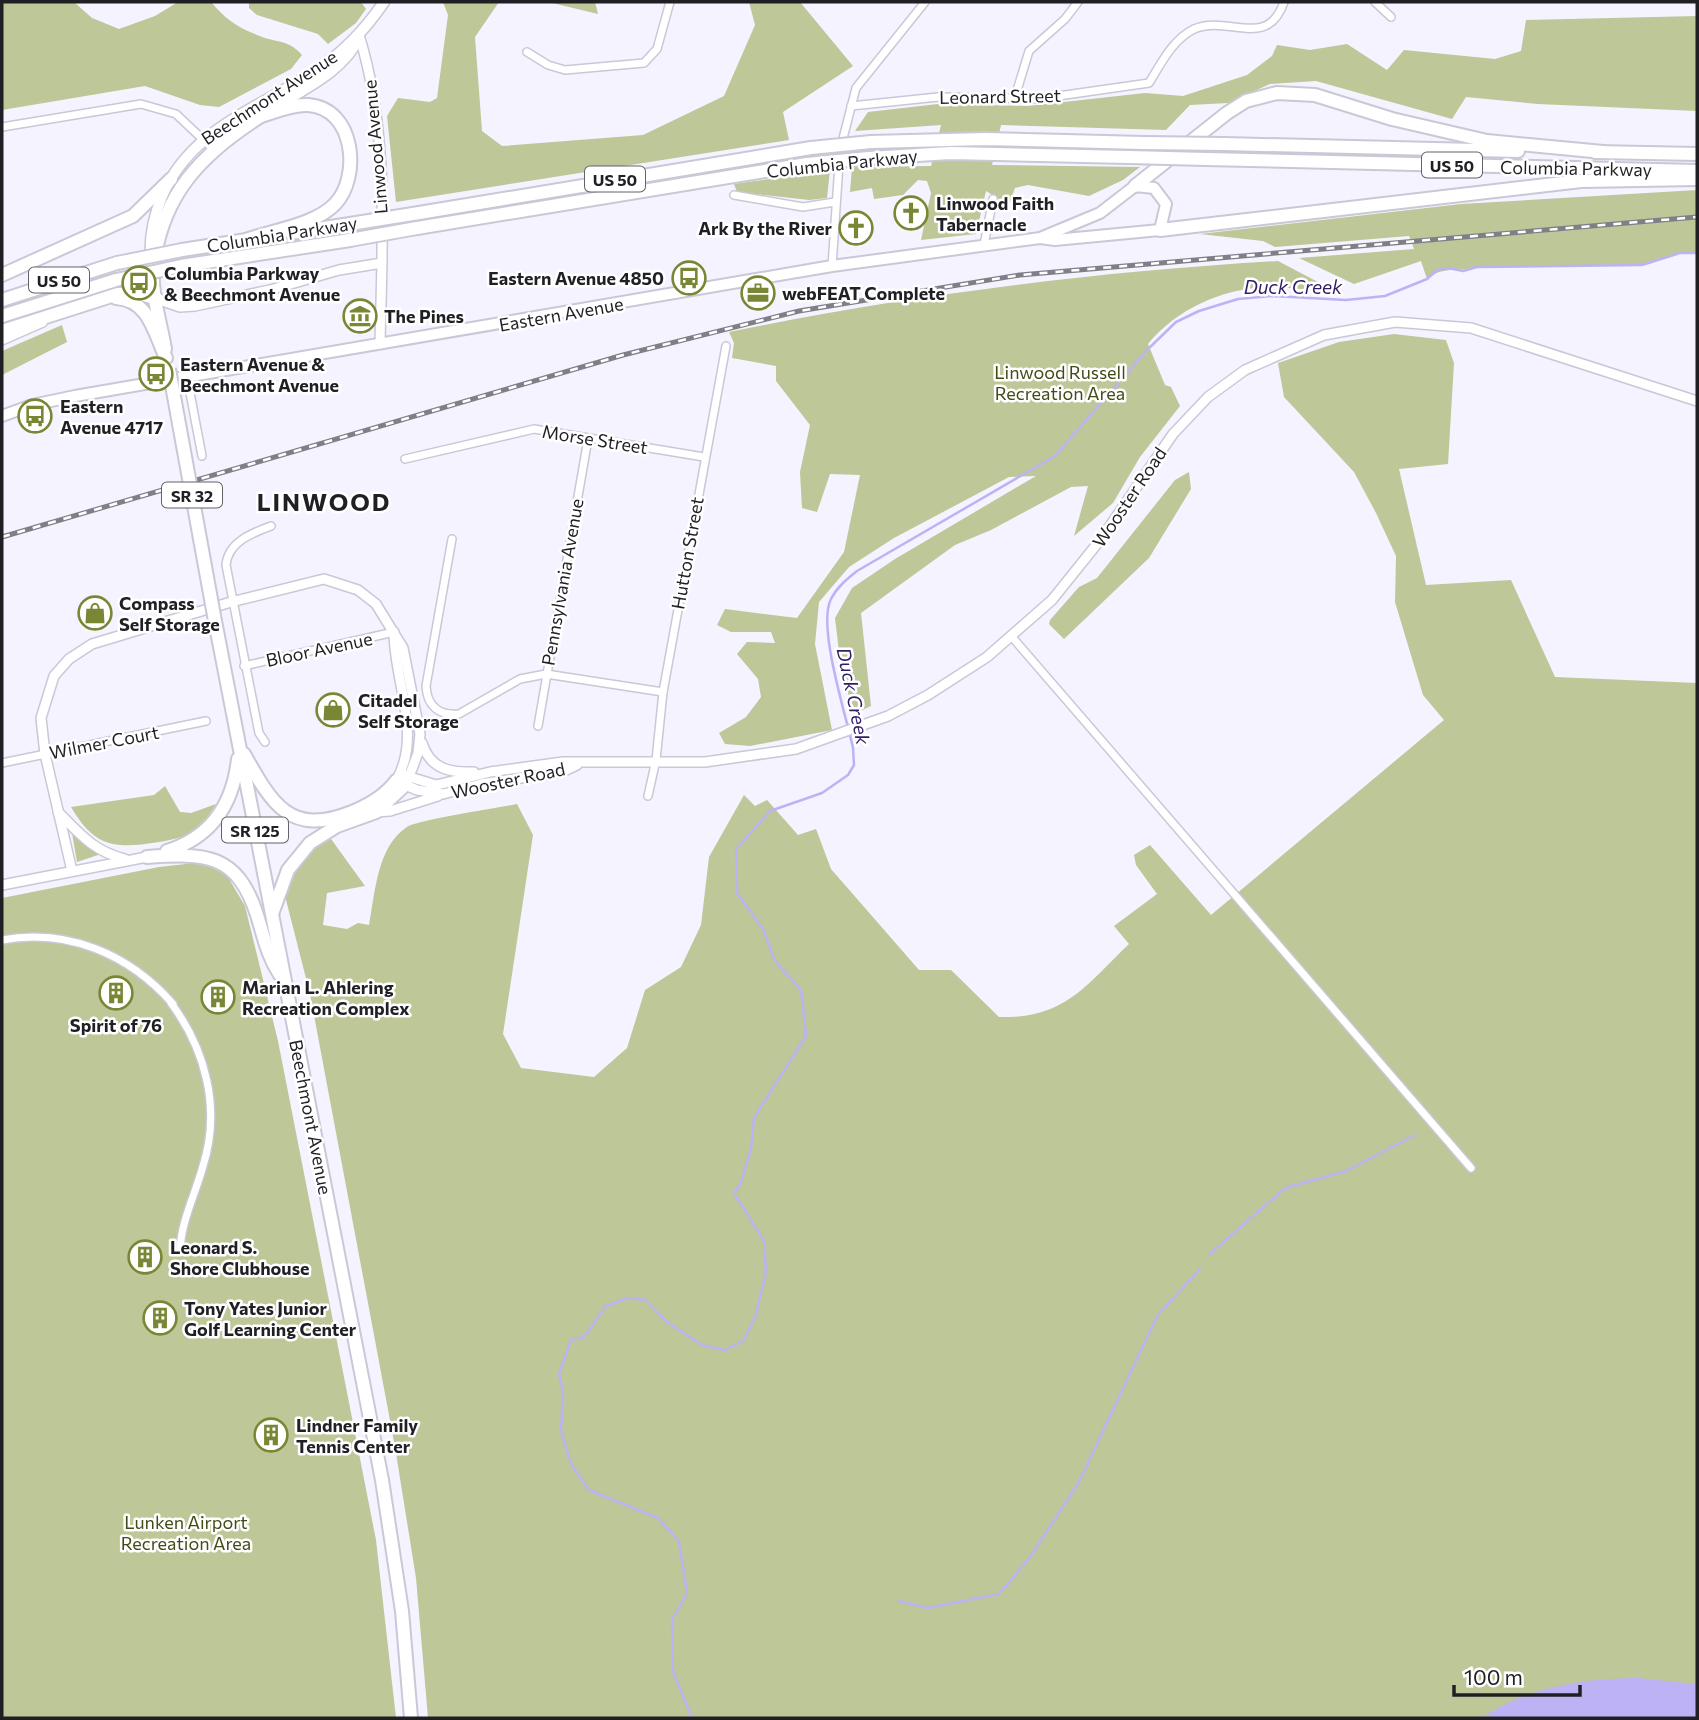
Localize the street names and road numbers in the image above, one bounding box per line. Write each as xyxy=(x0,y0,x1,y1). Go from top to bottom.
street label: Beechmont Avenue xyxy=(197,45,341,149)
street label: Linwood Avenue xyxy=(358,79,392,215)
street label: Leonard Street xyxy=(939,84,1061,108)
street label: Columbia Parkway xyxy=(765,144,919,182)
road number: US 50 xyxy=(1422,153,1482,178)
street label: Columbia Parkway xyxy=(1500,156,1652,180)
road number: US 50 xyxy=(585,167,645,192)
street label: Columbia Parkway xyxy=(205,211,359,257)
road number: US 50 xyxy=(29,268,89,292)
street label: Eastern Avenue xyxy=(497,292,625,336)
street label: Morse Street xyxy=(541,420,649,458)
street label: Wooster Road xyxy=(1087,443,1171,551)
road number: SR 32 xyxy=(162,482,222,508)
street label: Hutton Street xyxy=(666,495,708,611)
street label: Pennsylvania Avenue xyxy=(536,497,588,667)
street label: Bloor Avenue xyxy=(264,627,374,671)
street label: Wilmer Court xyxy=(47,721,161,763)
street label: Wooster Road xyxy=(449,757,567,803)
road number: SR 125 xyxy=(222,818,288,842)
street label: Beechmont Avenue xyxy=(285,1038,337,1196)

